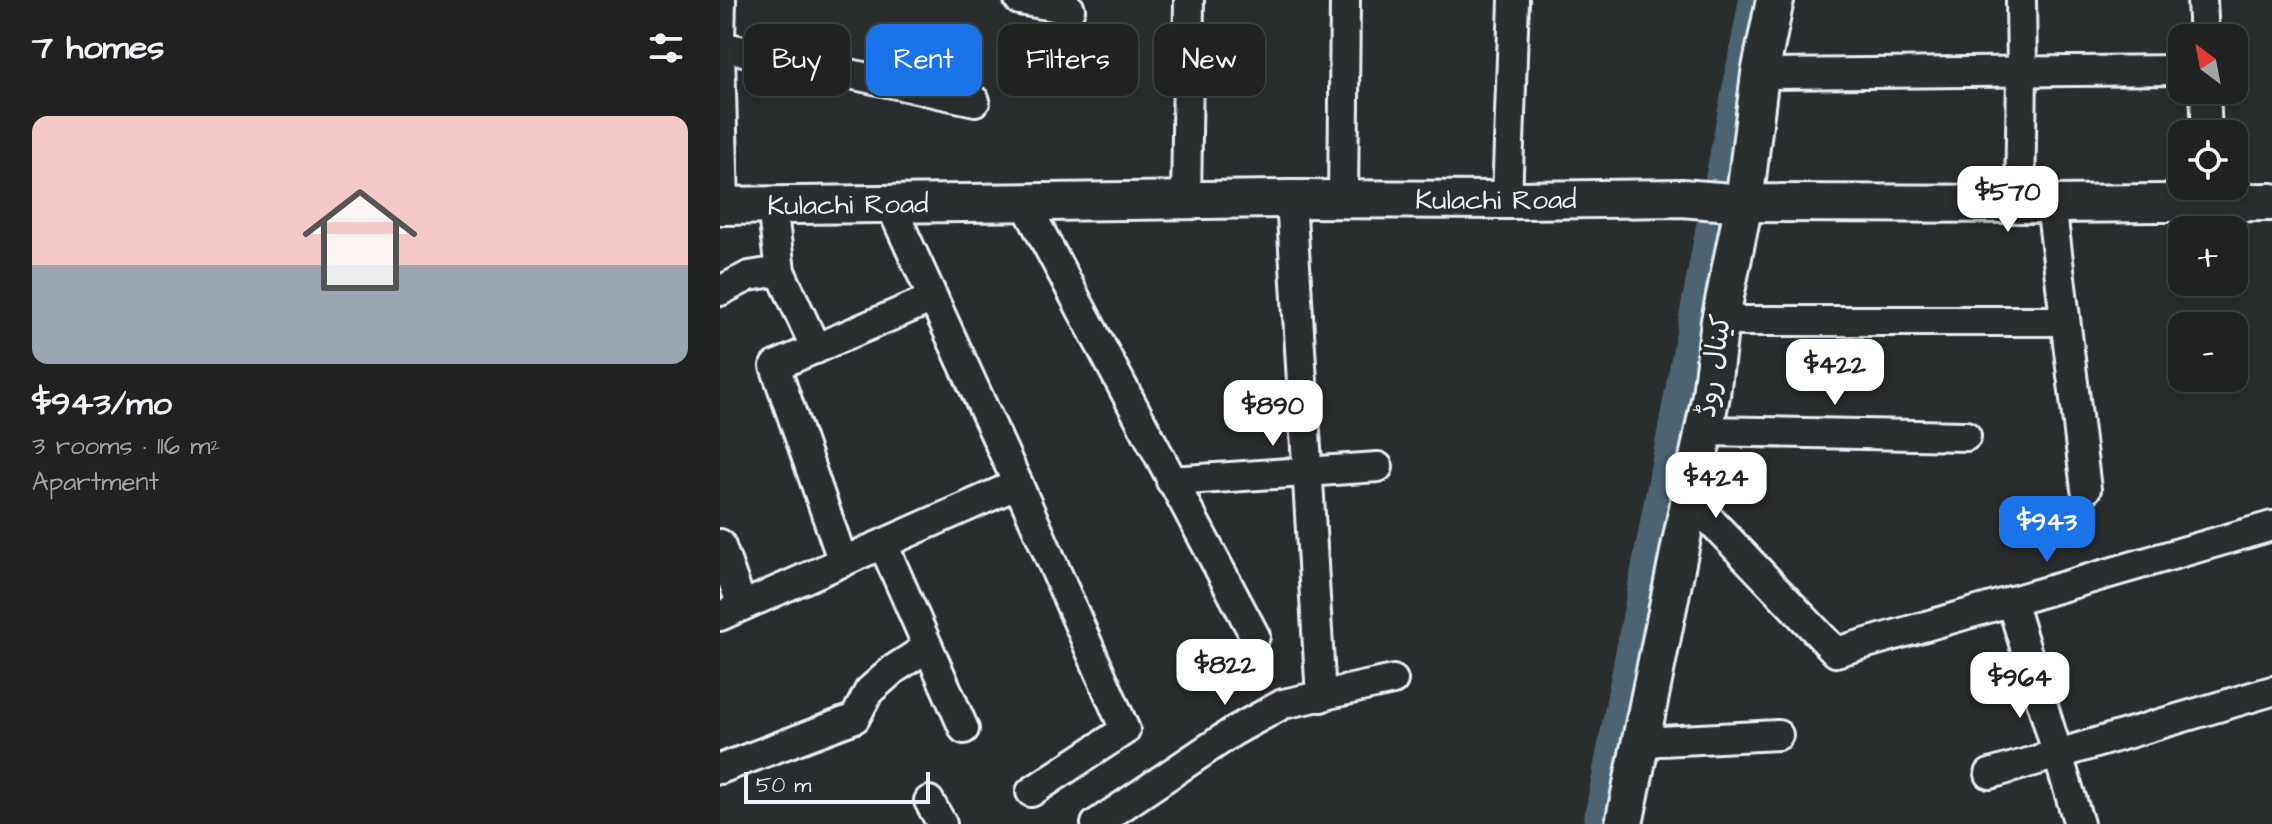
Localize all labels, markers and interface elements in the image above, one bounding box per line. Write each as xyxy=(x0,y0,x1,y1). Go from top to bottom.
text: 7 homes xyxy=(32,24,164,72)
chip: Buy xyxy=(744,24,850,96)
chip: Rent xyxy=(866,24,982,96)
chip: Filters xyxy=(998,24,1138,96)
chip: New xyxy=(1154,24,1265,96)
north arrow xyxy=(2168,24,2248,104)
map controls xyxy=(2168,24,2248,392)
icon: filters xyxy=(644,26,688,70)
button: locate xyxy=(2168,120,2248,200)
pin: $570 xyxy=(1961,166,2055,234)
icon: home xyxy=(288,168,432,312)
text: $570 xyxy=(1975,174,2041,210)
street label: Kulachi Road xyxy=(1415,180,1577,220)
street label: Kulachi Road xyxy=(767,184,929,225)
button: + xyxy=(2168,216,2248,296)
street label: کینال روڈ xyxy=(1687,312,1741,420)
button: − xyxy=(2168,312,2248,392)
pin: $422 xyxy=(1788,339,1882,407)
text: $422 xyxy=(1804,347,1866,383)
text: $943/mo xyxy=(32,380,172,428)
pin: $890 xyxy=(1226,380,1320,448)
text: $890 xyxy=(1242,388,1304,424)
text: 3 rooms · 116 m² xyxy=(32,428,220,464)
pin: $424 xyxy=(1669,452,1763,520)
text: $424 xyxy=(1684,460,1748,496)
text: Apartment xyxy=(32,464,159,500)
pin: $943 xyxy=(2000,496,2094,564)
text: $943 xyxy=(2017,504,2077,540)
pin: $822 xyxy=(1178,639,1272,707)
text: $822 xyxy=(1194,647,1256,683)
pin: $964 xyxy=(1973,652,2067,720)
text: $964 xyxy=(1988,660,2052,696)
scale bar xyxy=(744,768,930,804)
text: 50 m xyxy=(756,770,811,801)

